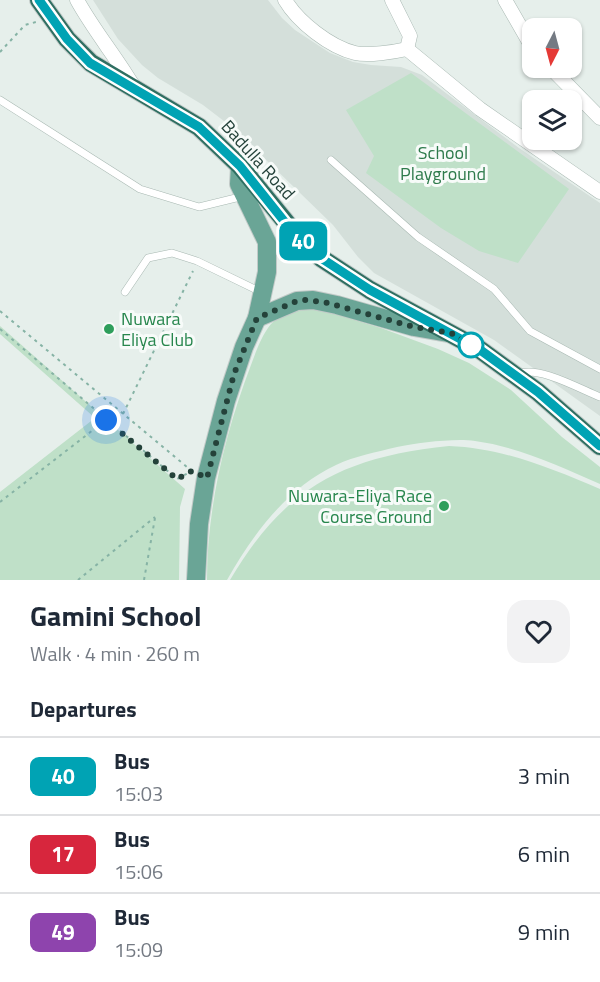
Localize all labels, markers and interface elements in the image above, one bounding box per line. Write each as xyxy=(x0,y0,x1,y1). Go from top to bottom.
north arrow xyxy=(522,18,582,78)
map controls xyxy=(522,18,582,150)
button: layers xyxy=(522,90,582,150)
street label: Badulla Road xyxy=(215,114,302,206)
park label: School Playground xyxy=(400,139,486,187)
line badge: 40 xyxy=(276,222,330,260)
text: 40 xyxy=(291,225,315,257)
place label: Nuwara Eliya Club xyxy=(121,305,194,353)
marker: Nuwara Eliya Club xyxy=(102,322,116,336)
unlabelled marker xyxy=(458,332,484,358)
your location xyxy=(91,405,121,435)
place label: Nuwara-Eliya Race Course Ground xyxy=(288,482,432,530)
marker: Nuwara-Eliya Race Course Ground xyxy=(437,499,451,513)
text: Gamini School xyxy=(30,594,202,637)
button: heart xyxy=(507,600,570,663)
text: Walk · 4 min · 260 m xyxy=(30,638,200,669)
text: Departures xyxy=(30,692,137,726)
text: Bus xyxy=(114,744,150,778)
text: 3 min xyxy=(518,759,570,793)
text: 40 xyxy=(51,760,75,792)
text: 15:03 xyxy=(114,778,163,809)
text: Bus xyxy=(114,822,150,856)
text: 6 min xyxy=(518,837,570,871)
text: 17 xyxy=(51,838,75,870)
text: 15:06 xyxy=(114,856,163,887)
text: Bus xyxy=(114,900,150,934)
text: 9 min xyxy=(518,915,570,949)
text: 49 xyxy=(51,916,75,948)
text: 15:09 xyxy=(114,934,163,965)

